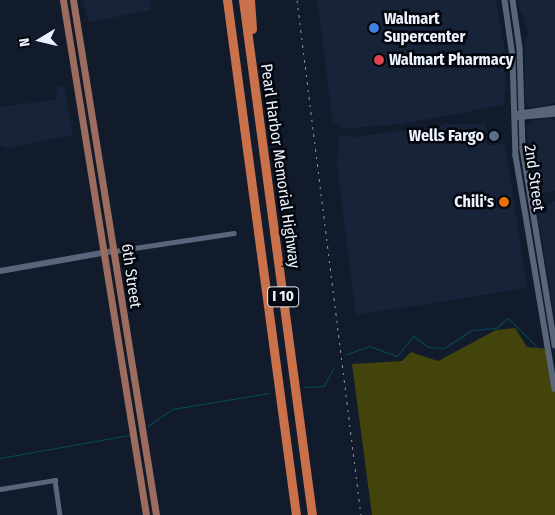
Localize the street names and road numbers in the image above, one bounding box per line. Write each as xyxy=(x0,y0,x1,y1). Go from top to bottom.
street label: Pearl Harbor Memorial Highway xyxy=(256,62,304,270)
street label: 2nd Street xyxy=(520,143,548,213)
street label: 6th Street xyxy=(117,243,145,309)
road number: I 10 xyxy=(267,284,299,310)

